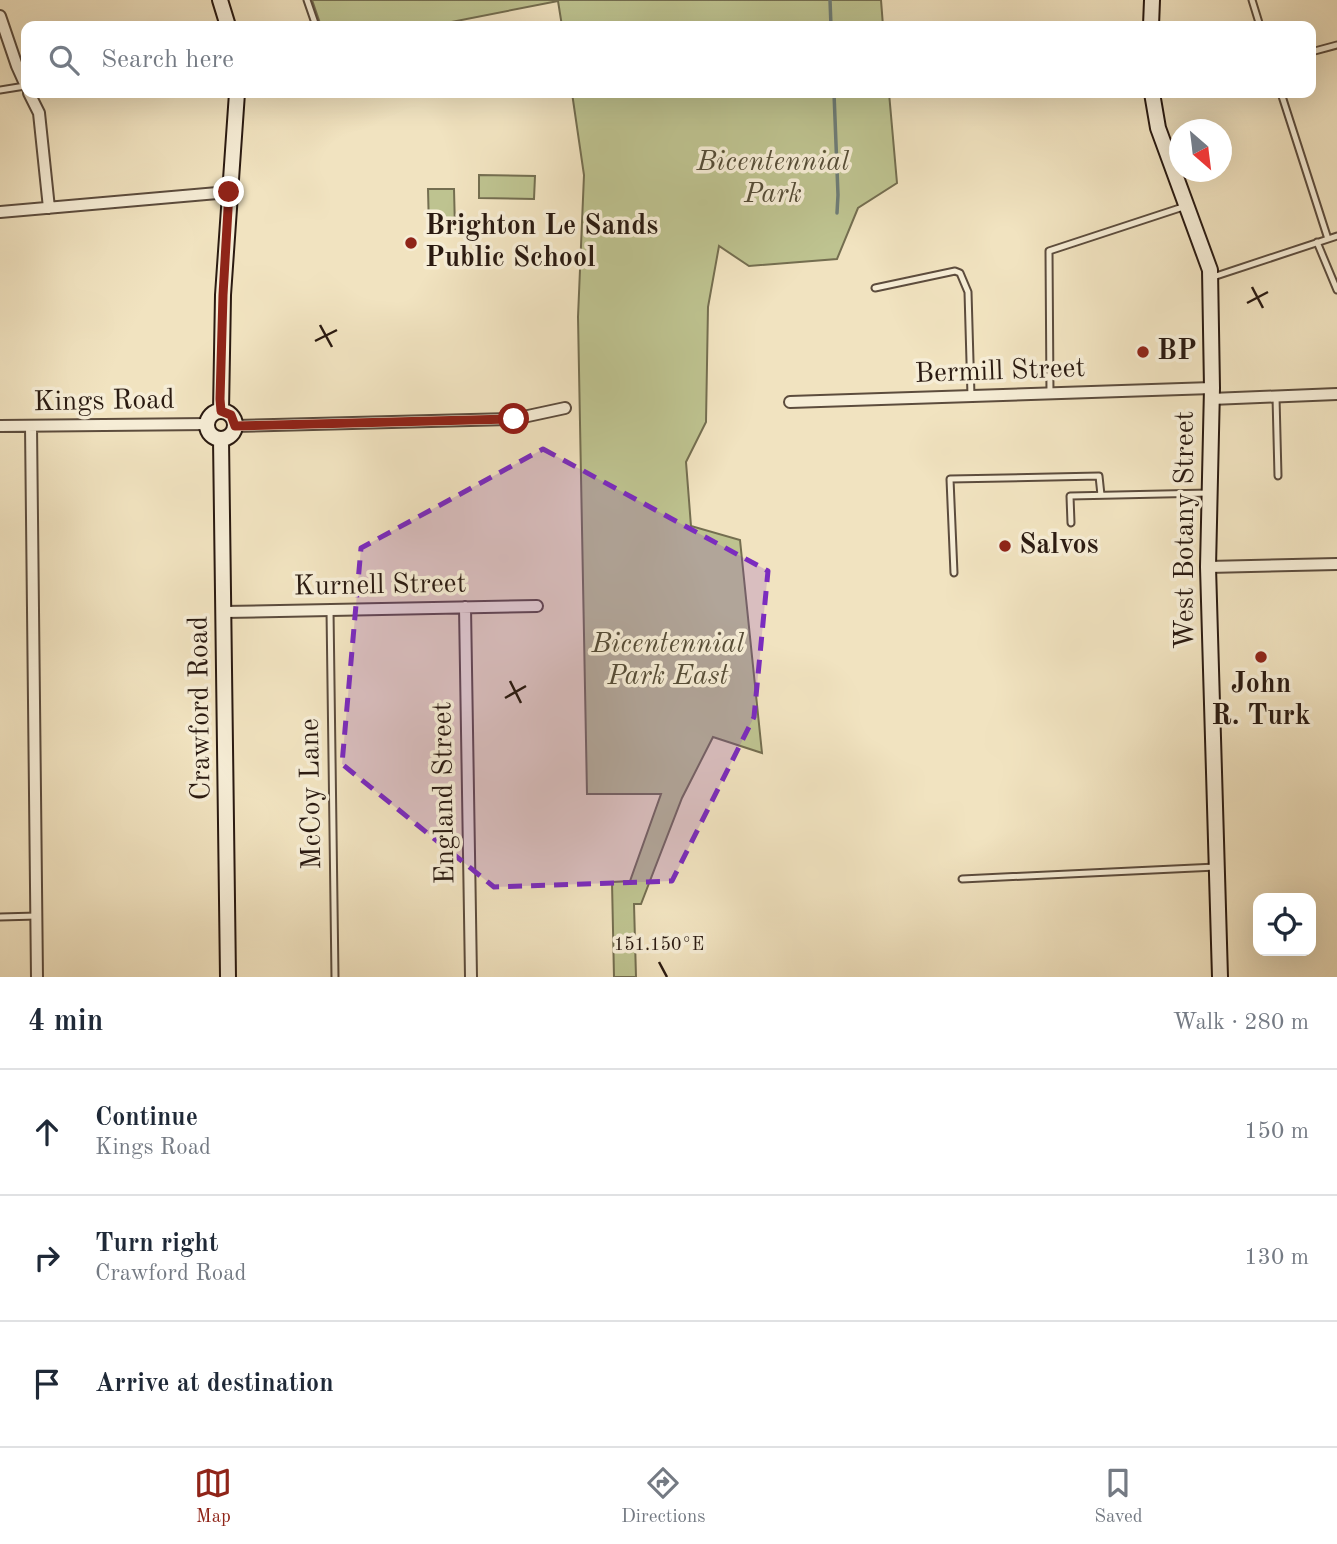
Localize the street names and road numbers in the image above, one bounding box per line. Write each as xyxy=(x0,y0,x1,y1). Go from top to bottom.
street label: Bermill Street xyxy=(914,355,1086,389)
street label: Kings Road xyxy=(33,387,175,417)
street label: West Botany Street xyxy=(1172,411,1200,649)
street label: Kurnell Street xyxy=(293,570,467,602)
street label: Crawford Road xyxy=(185,615,217,801)
street label: England Street xyxy=(429,701,461,885)
street label: McCoy Lane xyxy=(297,718,327,870)

